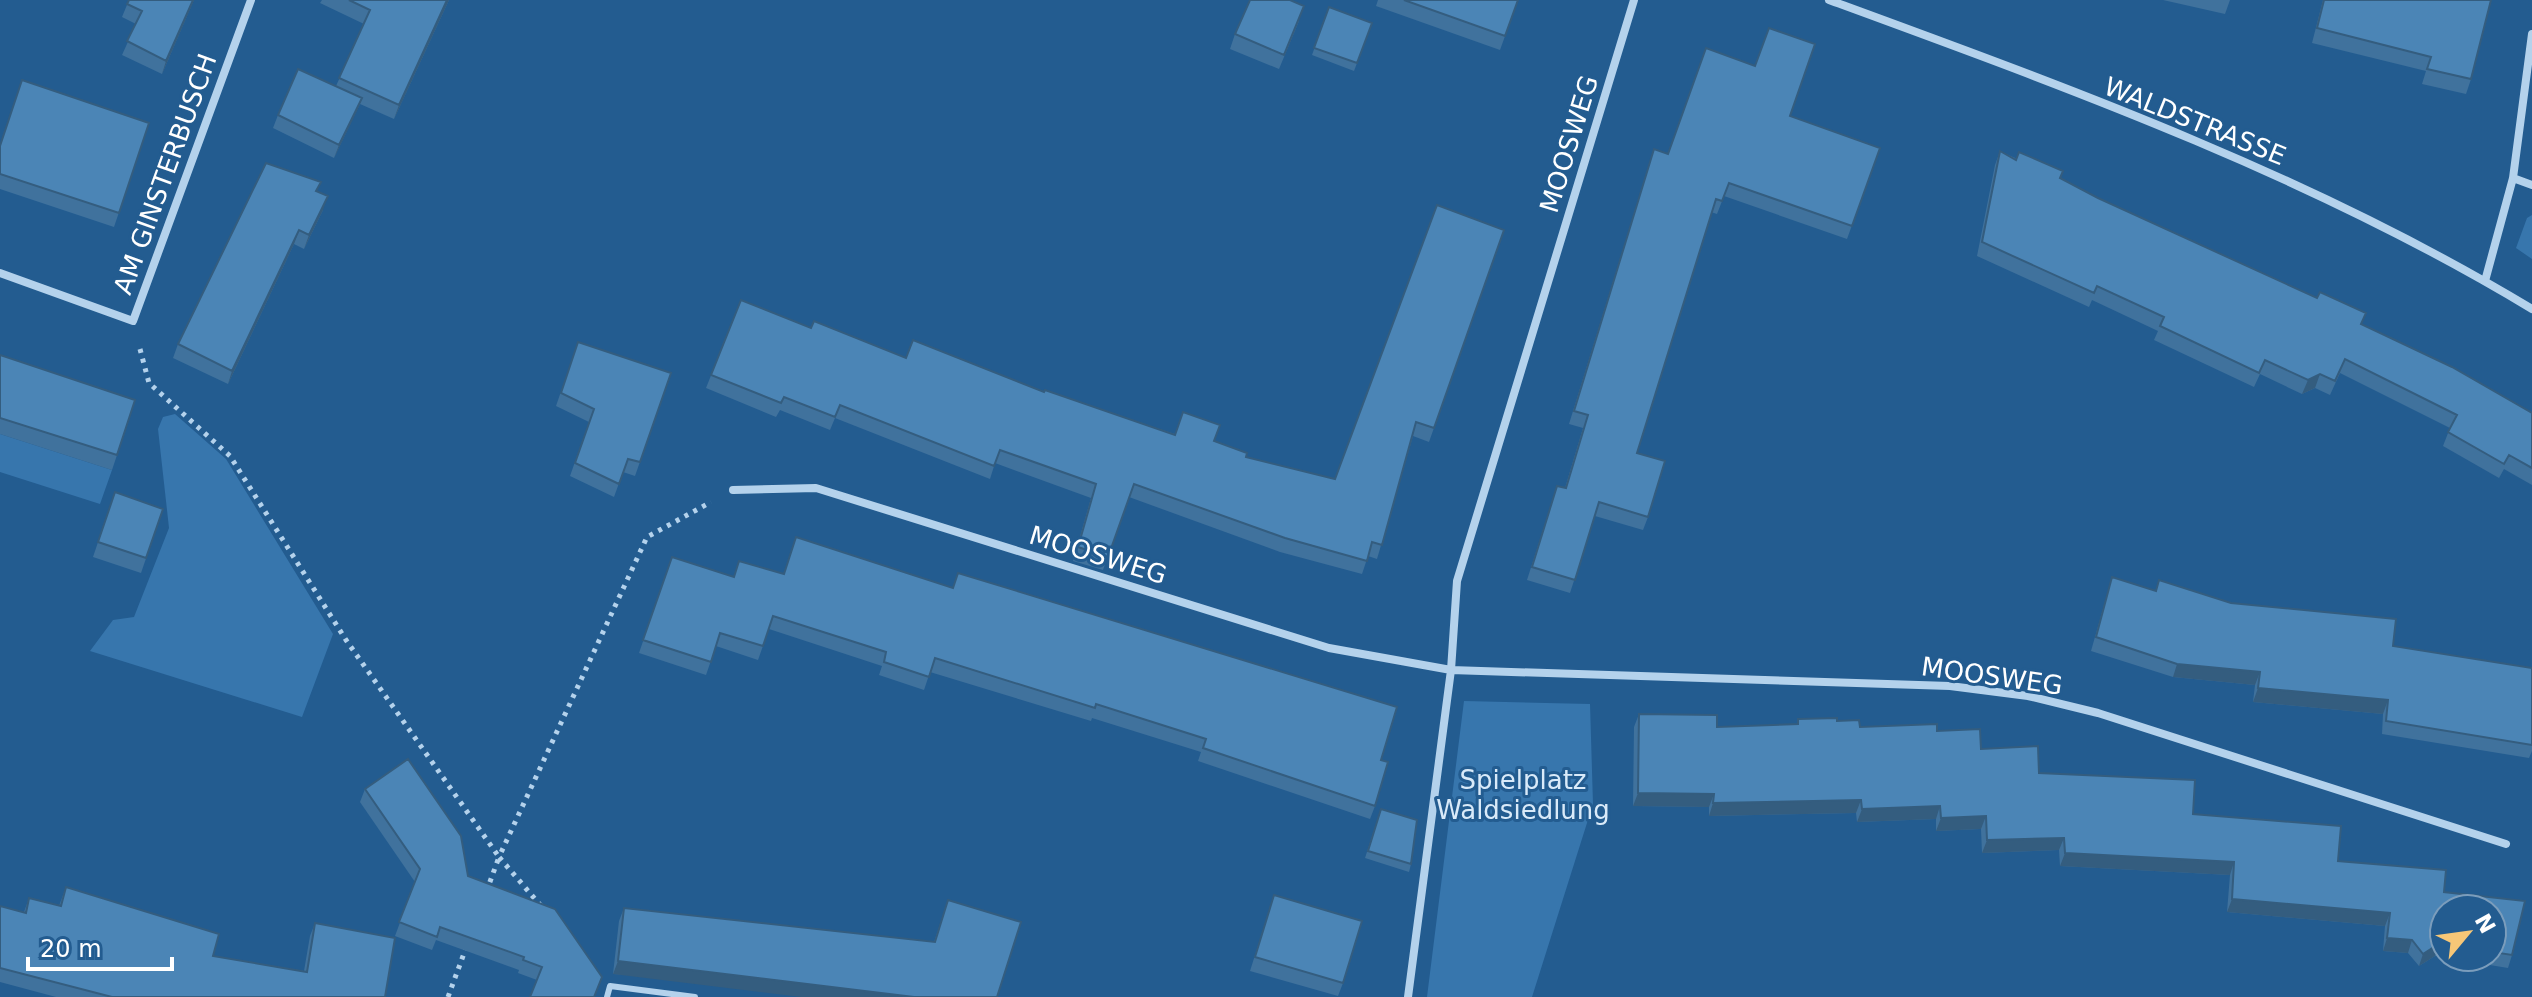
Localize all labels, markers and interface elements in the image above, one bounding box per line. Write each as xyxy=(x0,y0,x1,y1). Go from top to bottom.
street label: AM GINSTERBUSCH xyxy=(108,50,222,298)
street label: WALDSTRASSE xyxy=(2100,71,2290,171)
street label: MOOSWEG xyxy=(1534,72,1604,216)
street label: MOOSWEG xyxy=(1026,520,1170,590)
street label: MOOSWEG xyxy=(1920,651,2064,701)
park label: Spielplatz Waldsiedlung xyxy=(1436,765,1610,825)
north arrow xyxy=(2428,893,2508,973)
text: N xyxy=(2470,909,2500,938)
scale bar xyxy=(28,921,172,971)
text: 20 m xyxy=(40,935,102,963)

